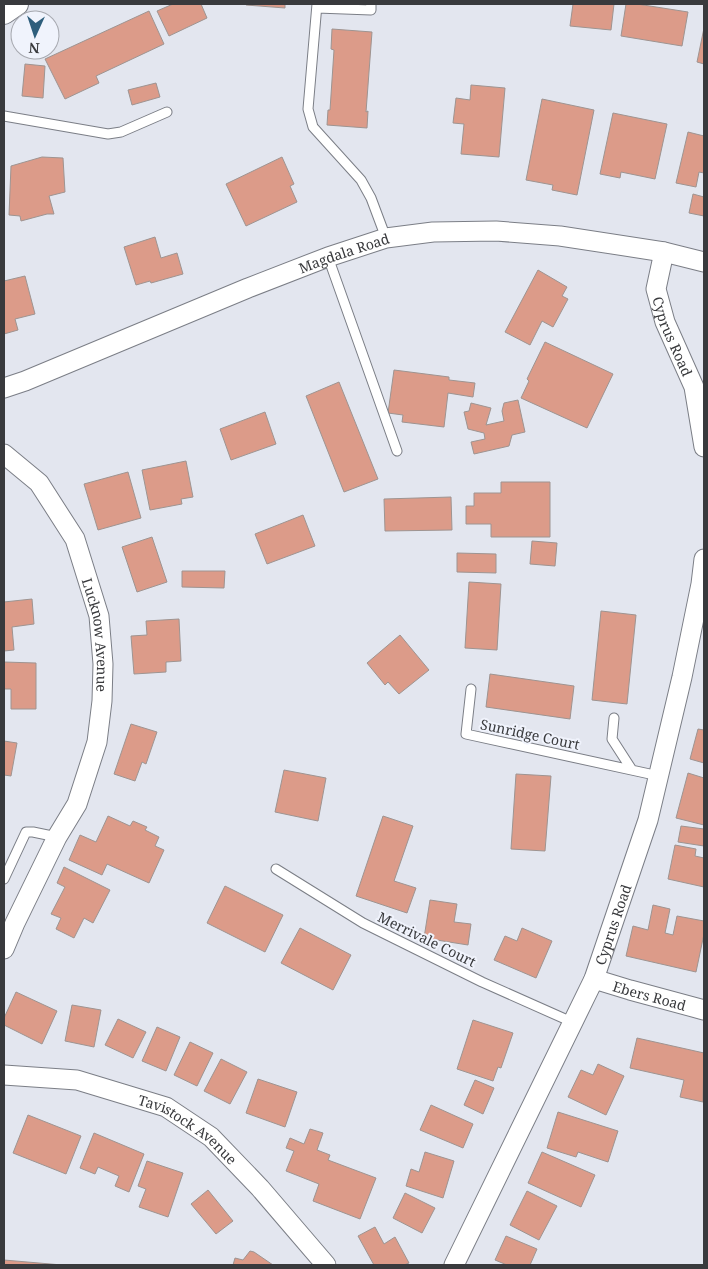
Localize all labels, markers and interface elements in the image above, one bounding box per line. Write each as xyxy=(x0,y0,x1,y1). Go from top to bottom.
north arrow xyxy=(10,10,60,60)
text: N xyxy=(28,39,40,58)
street label: Magdala Road xyxy=(296,228,392,277)
street label: Cyprus Road xyxy=(649,294,698,379)
street label: Lucknow Avenue xyxy=(78,575,113,692)
street label: Sunridge Court xyxy=(479,714,581,754)
street label: Cyprus Road xyxy=(590,881,635,967)
street label: Merrivale Court xyxy=(375,907,479,971)
street label: Ebers Road xyxy=(611,976,689,1014)
street label: Tavistock Avenue xyxy=(136,1090,242,1168)

